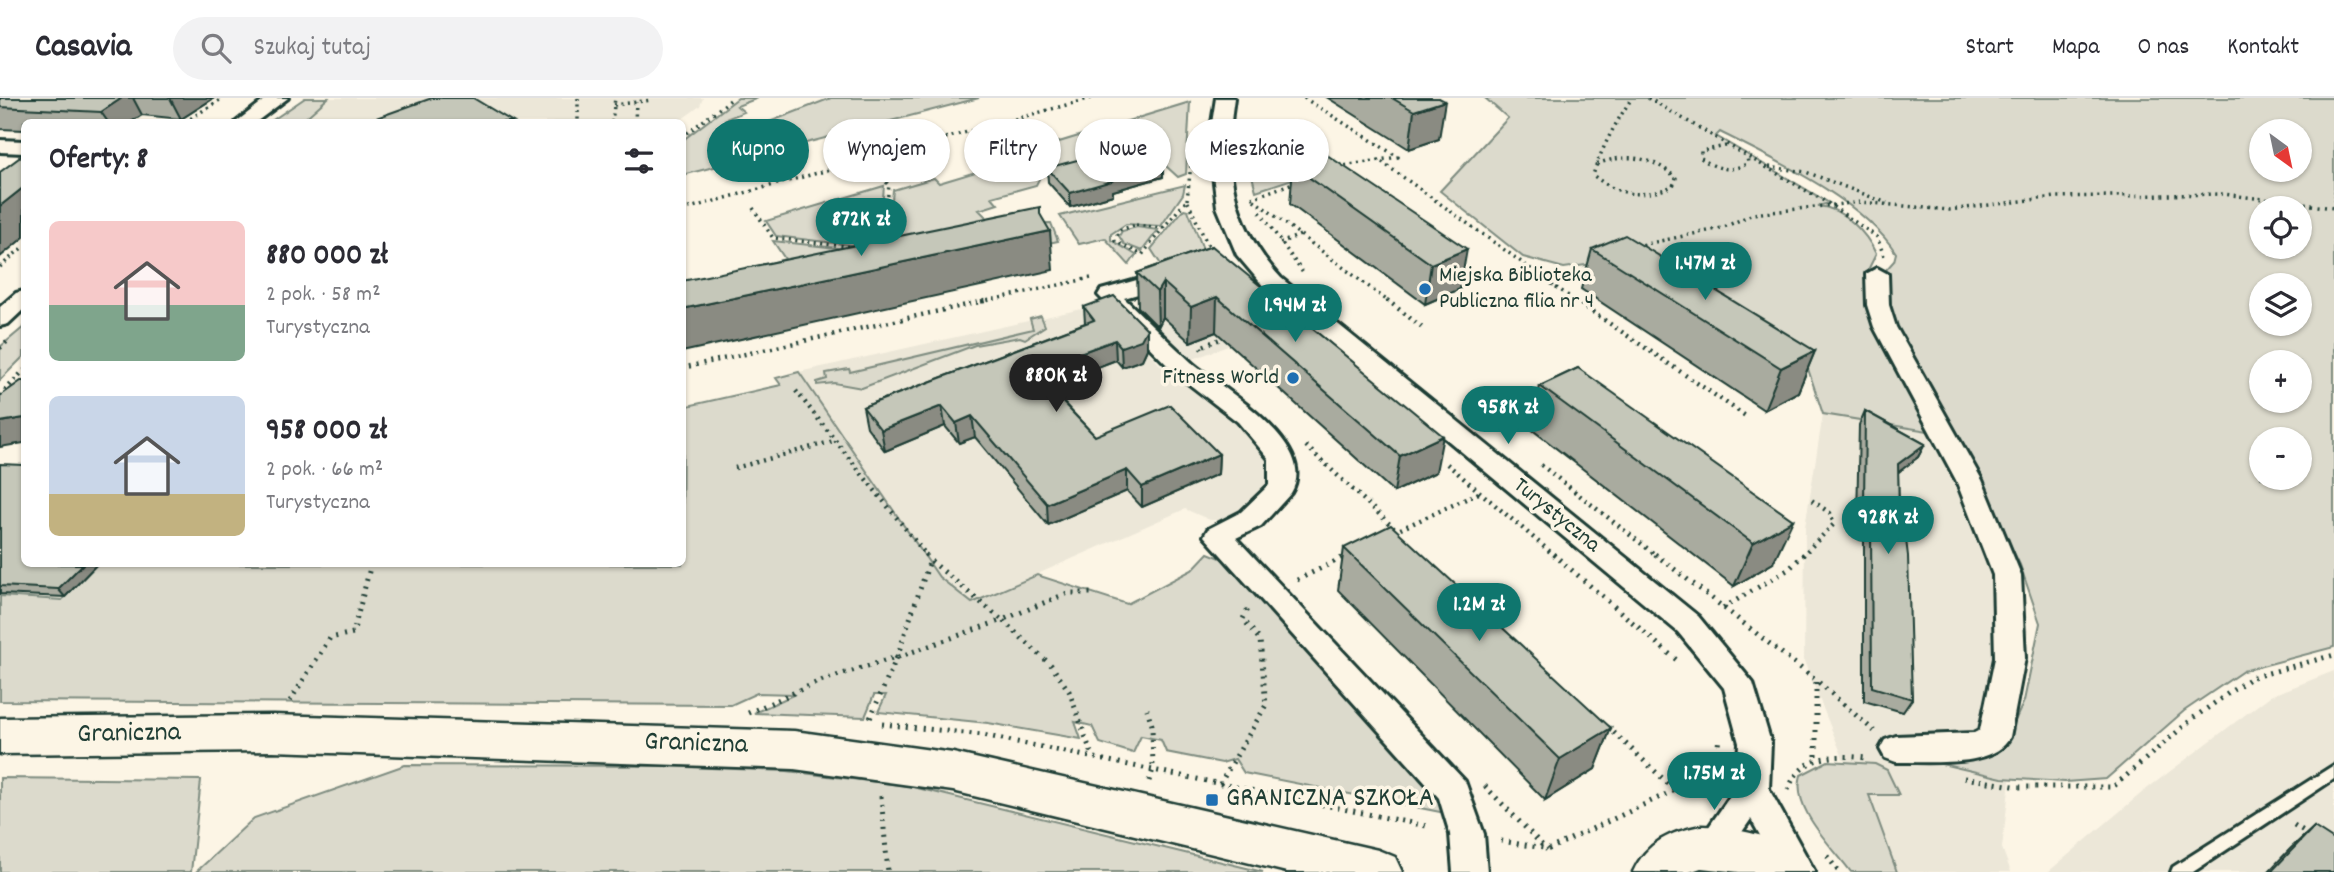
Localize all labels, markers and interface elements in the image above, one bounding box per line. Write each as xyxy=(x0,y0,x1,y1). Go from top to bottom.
search box xyxy=(173,17,663,80)
text: Casavia xyxy=(35,25,131,72)
icon: search xyxy=(197,29,235,67)
text: Szukaj tutaj xyxy=(253,30,371,67)
text: Start xyxy=(1965,31,2014,65)
text: Mapa xyxy=(2052,31,2100,65)
text: O nas xyxy=(2138,31,2189,65)
text: Kontakt xyxy=(2227,31,2299,65)
chip: Kupno xyxy=(707,119,809,182)
chip: Wynajem xyxy=(823,119,950,182)
chip: Filtry xyxy=(964,119,1061,182)
chip: Nowe xyxy=(1075,119,1171,182)
chip: Mieszkanie xyxy=(1185,119,1329,182)
north arrow xyxy=(2249,119,2312,182)
map controls xyxy=(2249,119,2312,490)
text: Oferty: 8 xyxy=(49,140,148,183)
icon: filters xyxy=(620,142,658,180)
button: locate xyxy=(2249,196,2312,259)
pin: 872K zł xyxy=(796,198,926,258)
text: 872K zł xyxy=(832,204,890,237)
text: 880 000 zł xyxy=(266,236,388,279)
pin: 1.47M zł xyxy=(1633,242,1777,302)
text: 1.47M zł xyxy=(1675,248,1735,281)
icon: home xyxy=(105,249,189,333)
place label: Miejska Biblioteka Publiczna filia nr 4 xyxy=(1439,260,1594,319)
button: layers xyxy=(2249,273,2312,336)
text: 2 pok. · 58 m² xyxy=(266,279,381,312)
marker: Miejska Biblioteka Publiczna filia nr 4 xyxy=(1417,281,1433,297)
pin: 1.94M zł xyxy=(1223,285,1367,344)
text: 1.94M zł xyxy=(1264,290,1326,323)
text: Turystyczna xyxy=(266,312,370,345)
button: + xyxy=(2249,350,2312,413)
pin: 880K zł xyxy=(991,354,1121,414)
text: 880K zł xyxy=(1025,360,1087,393)
place label: Fitness World xyxy=(1162,362,1279,395)
marker: Fitness World xyxy=(1285,370,1301,386)
pin: 958K zł xyxy=(1443,386,1573,446)
text: 958K zł xyxy=(1478,392,1538,425)
text: 958 000 zł xyxy=(266,411,387,454)
icon: home xyxy=(105,424,189,508)
button: − xyxy=(2249,427,2312,490)
text: 2 pok. · 66 m² xyxy=(266,454,383,487)
street label: Turystyczna xyxy=(1505,470,1608,562)
text: Turystyczna xyxy=(266,487,370,520)
pin: 928K zł xyxy=(1823,496,1953,556)
text: 928K zł xyxy=(1858,502,1918,535)
pin: 1.2M zł xyxy=(1414,584,1544,643)
text: 1.2M zł xyxy=(1453,589,1505,622)
street label: Graniczna xyxy=(77,714,182,756)
street label: Graniczna xyxy=(643,723,749,767)
pin: 1.75M zł xyxy=(1642,752,1786,812)
text: 1.75M zł xyxy=(1683,758,1745,791)
place label: GRANICZNA SZKOŁA xyxy=(1226,780,1434,820)
marker: GRANICZNA SZKOŁA xyxy=(1204,792,1220,808)

